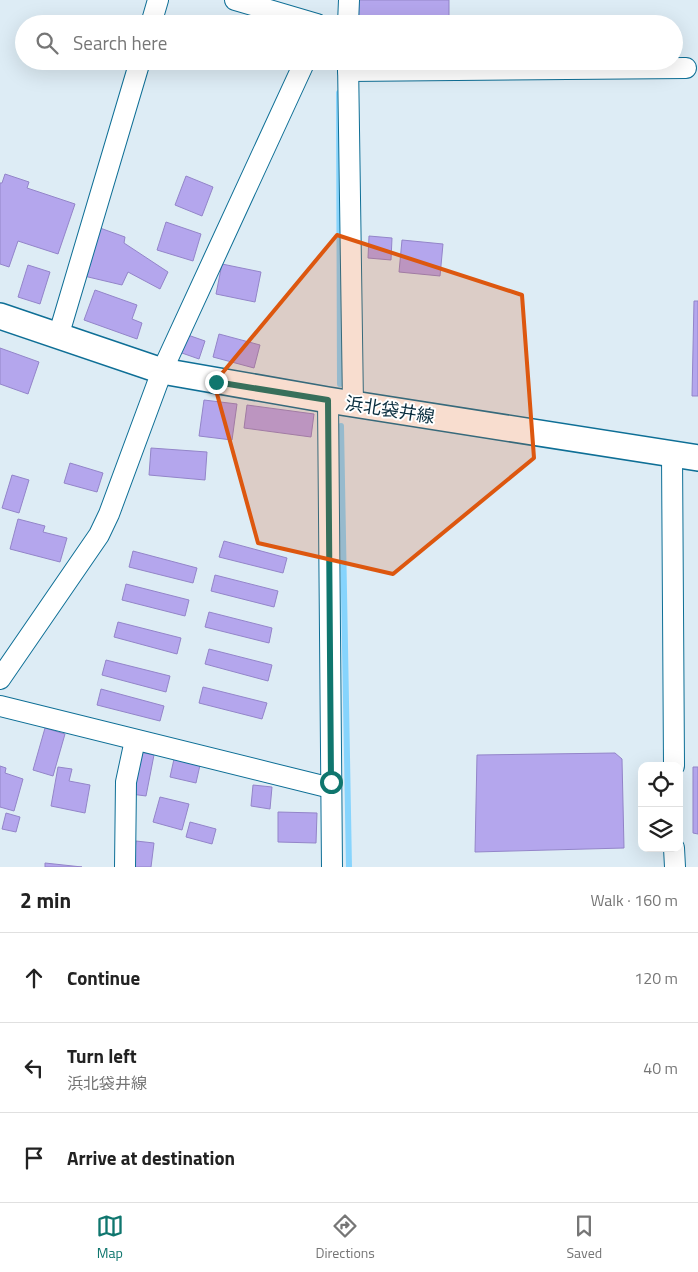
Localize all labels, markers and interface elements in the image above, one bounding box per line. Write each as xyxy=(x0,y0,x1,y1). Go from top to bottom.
search box xyxy=(15,15,683,70)
text: Search here xyxy=(73,28,167,57)
icon: search xyxy=(33,29,61,57)
route end xyxy=(205,371,228,394)
street label: 浜北袋井線 xyxy=(344,389,437,430)
map controls xyxy=(638,762,683,852)
button: locate xyxy=(638,762,683,807)
route start xyxy=(320,771,343,794)
button: layers xyxy=(638,807,683,852)
text: 2 min xyxy=(20,884,71,916)
text: Walk · 160 m xyxy=(590,888,678,912)
text: Continue xyxy=(67,963,140,992)
icon: ahead xyxy=(20,964,48,992)
text: 120 m xyxy=(634,966,678,990)
text: Turn left xyxy=(67,1041,137,1070)
icon: left xyxy=(20,1054,48,1082)
text: 40 m xyxy=(643,1056,678,1080)
text: 浜北袋井線 xyxy=(67,1071,147,1095)
text: Arrive at destination xyxy=(67,1143,235,1172)
icon: arrive xyxy=(20,1144,48,1172)
tab: Map xyxy=(96,1212,124,1263)
tab: Directions xyxy=(315,1212,375,1263)
tab: Saved xyxy=(567,1212,602,1263)

